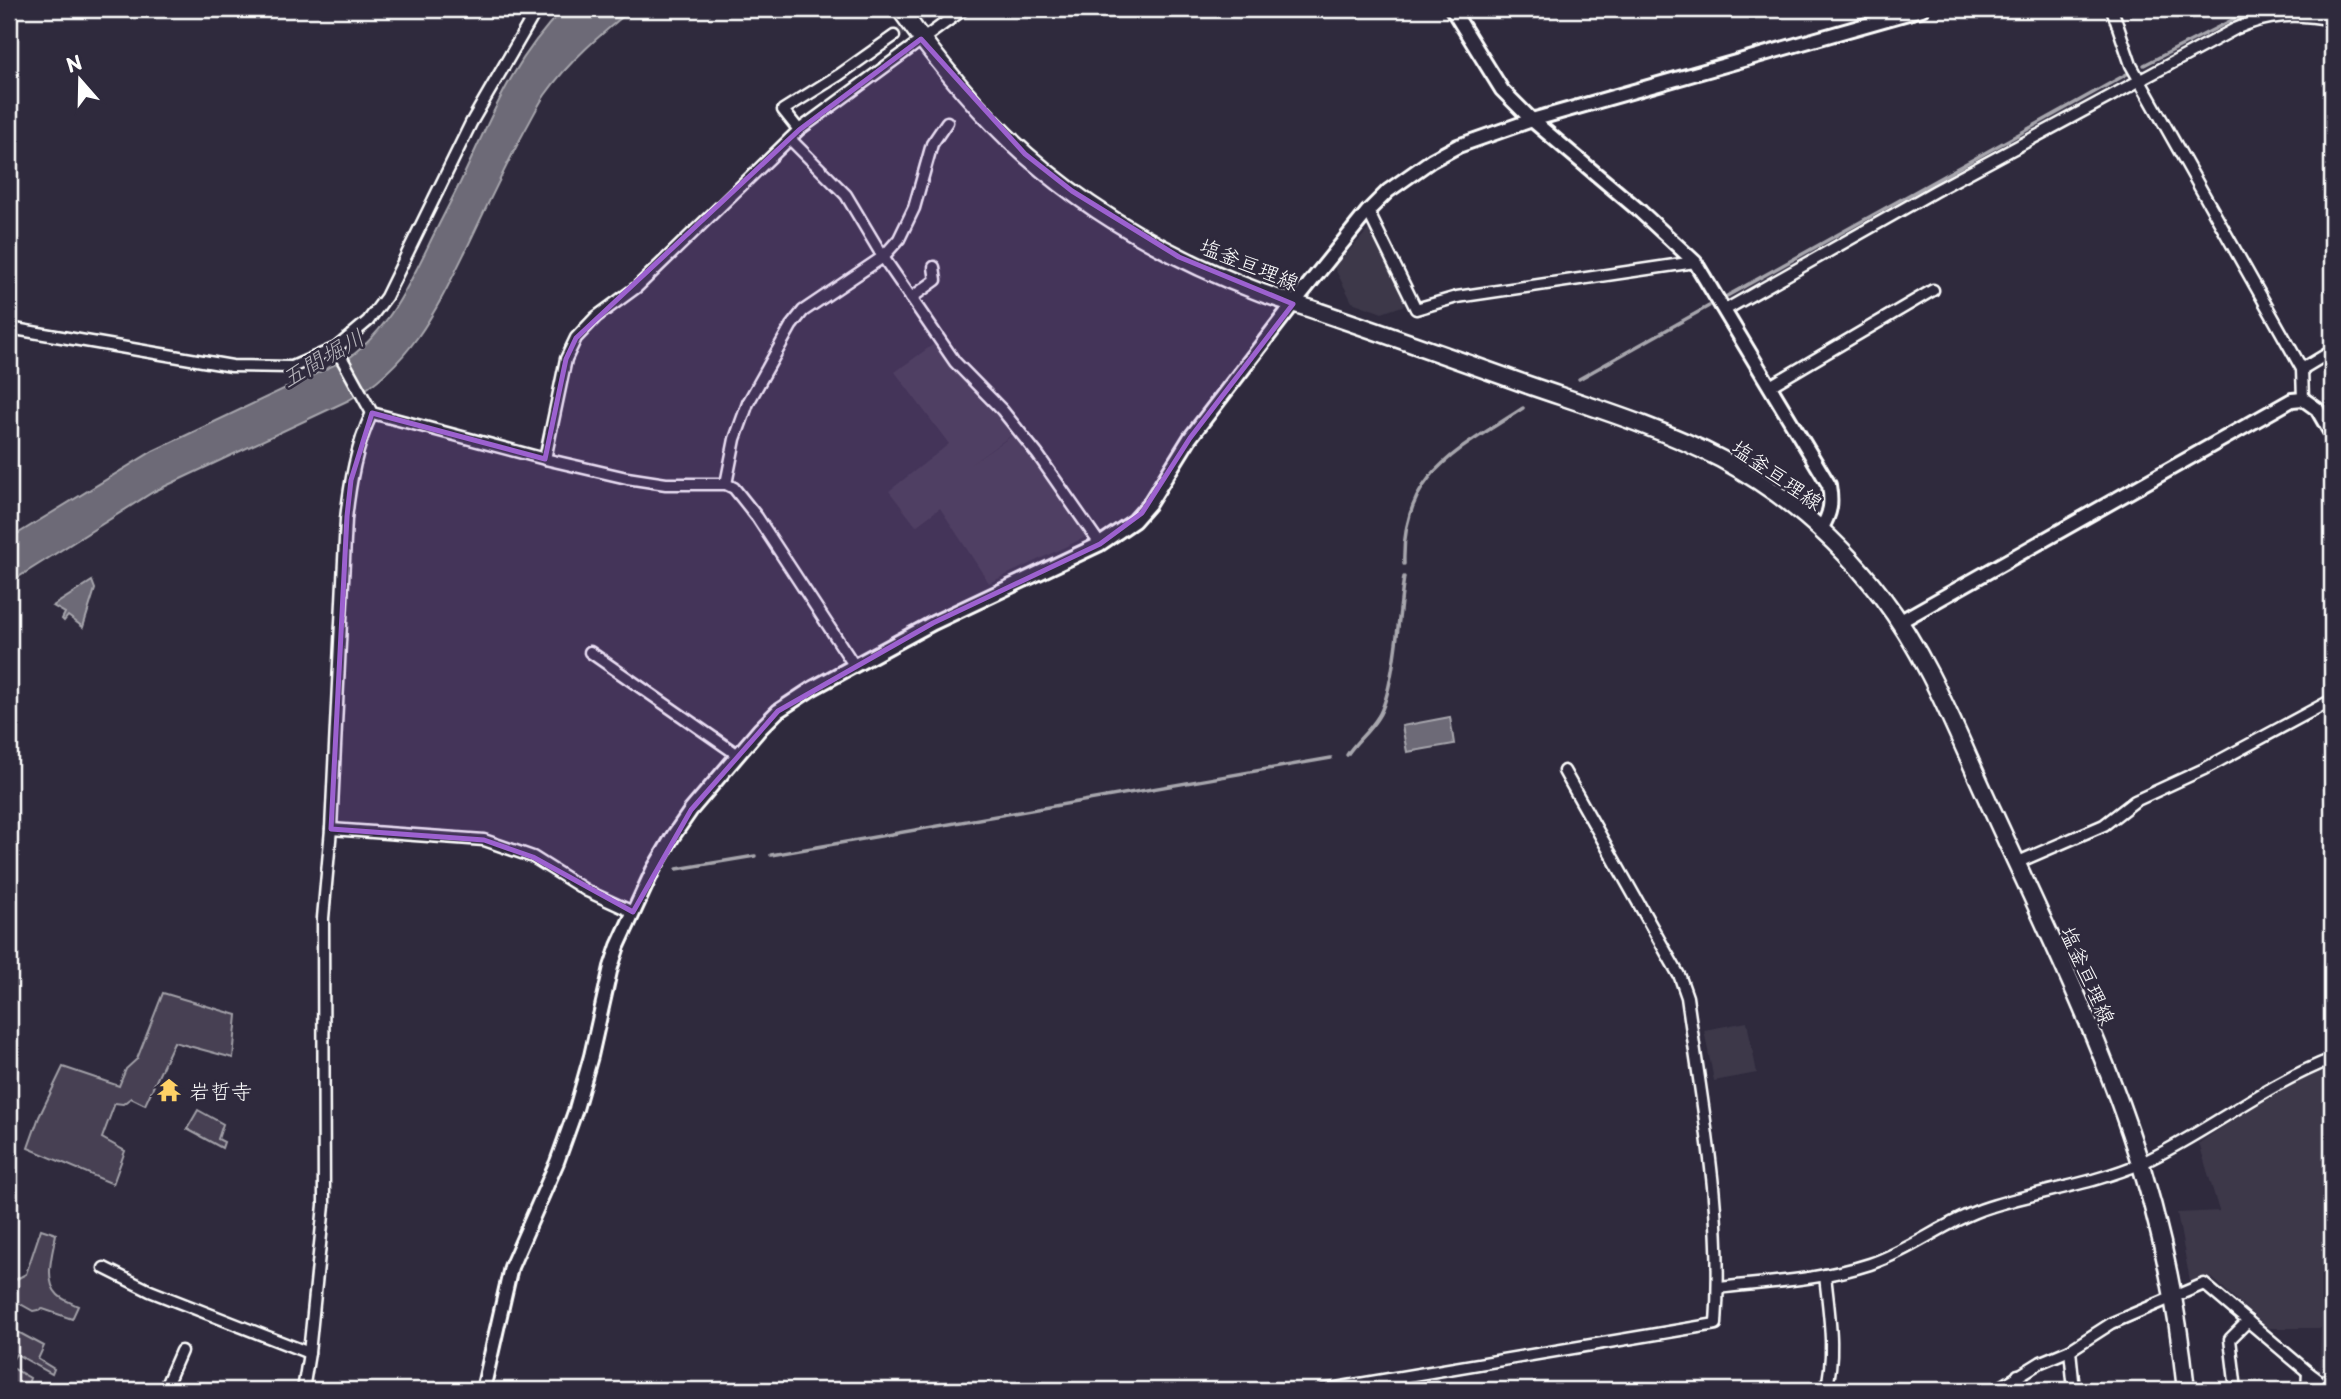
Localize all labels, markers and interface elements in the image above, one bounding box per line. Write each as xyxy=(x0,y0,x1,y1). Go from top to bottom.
north arrow xyxy=(46,46,116,116)
text: N xyxy=(62,47,86,79)
street label: 塩釜亘理線 xyxy=(1195,228,1305,298)
water label: 五間堀川 xyxy=(273,319,371,395)
street label: 塩釜亘理線 xyxy=(1726,431,1830,517)
street label: 塩釜亘理線 xyxy=(2053,921,2125,1029)
place label: 岩哲寺 xyxy=(189,1074,252,1106)
temple icon: 岩哲寺 xyxy=(155,1076,183,1104)

